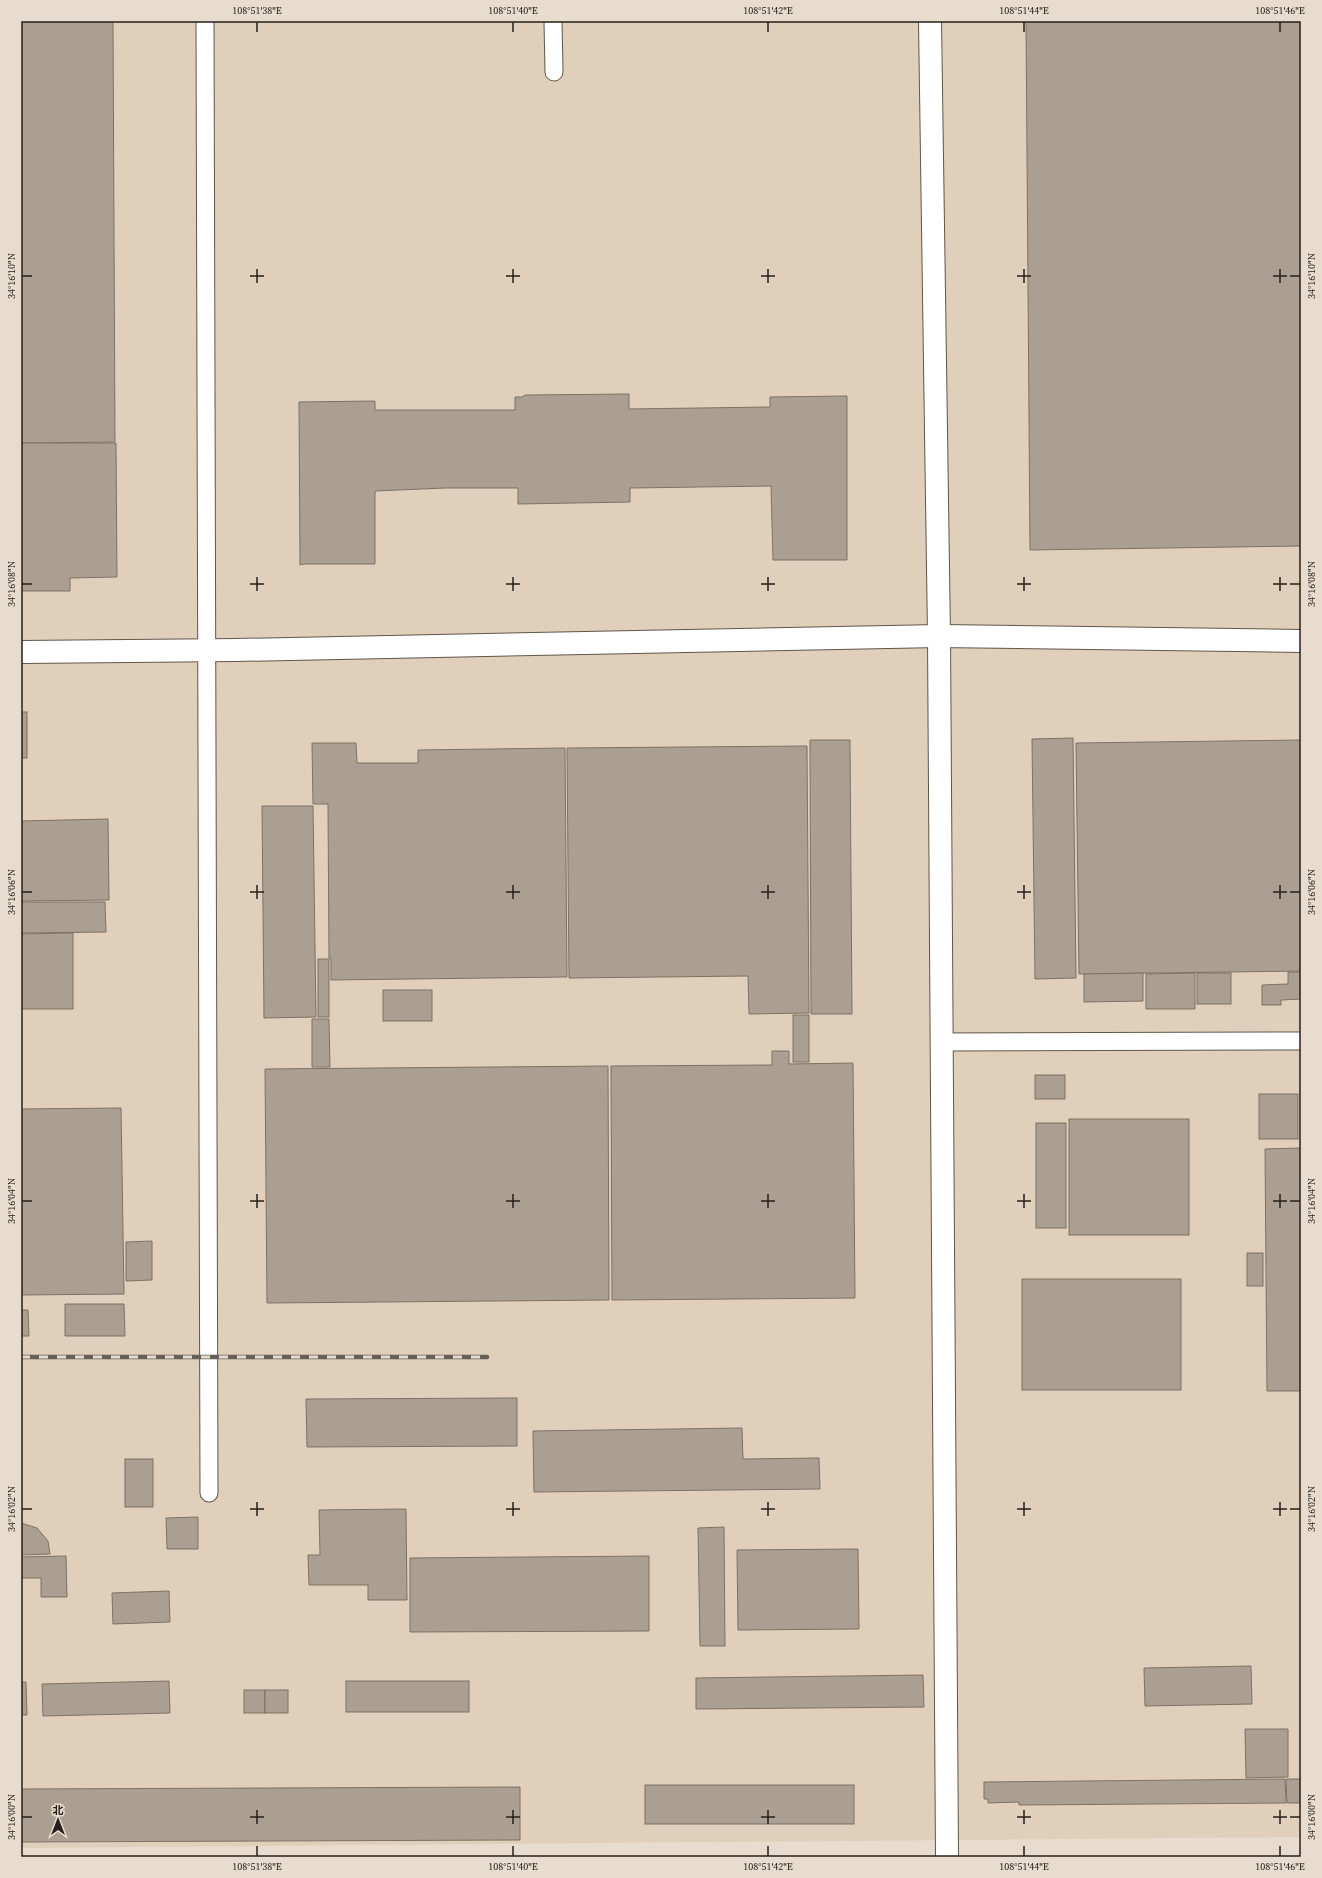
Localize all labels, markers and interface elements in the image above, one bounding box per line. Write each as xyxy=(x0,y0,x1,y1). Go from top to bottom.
text: 108°51'38"E xyxy=(232,4,282,17)
text: 108°51'40"E xyxy=(488,4,538,17)
text: 108°51'42"E xyxy=(743,4,793,17)
text: 108°51'44"E xyxy=(999,4,1049,17)
text: 108°51'46"E xyxy=(1255,4,1305,17)
text: 34°16'10"N xyxy=(5,253,18,299)
text: 34°16'10"N xyxy=(1305,253,1318,299)
text: 34°16'08"N xyxy=(5,561,18,607)
text: 34°16'08"N xyxy=(1305,561,1318,607)
text: 34°16'06"N xyxy=(5,869,18,915)
text: 34°16'06"N xyxy=(1305,869,1318,915)
text: 34°16'04"N xyxy=(5,1178,18,1224)
text: 34°16'04"N xyxy=(1305,1178,1318,1224)
text: 34°16'02"N xyxy=(5,1486,18,1532)
text: 34°16'02"N xyxy=(1305,1486,1318,1532)
text: 34°16'00"N xyxy=(5,1794,18,1840)
text: 34°16'00"N xyxy=(1305,1794,1318,1840)
north arrow xyxy=(38,1800,78,1840)
text: 北 xyxy=(53,1803,64,1818)
text: 108°51'38"E xyxy=(232,1860,282,1873)
text: 108°51'40"E xyxy=(488,1860,538,1873)
text: 108°51'42"E xyxy=(743,1860,793,1873)
text: 108°51'44"E xyxy=(999,1860,1049,1873)
text: 108°51'46"E xyxy=(1255,1860,1305,1873)

